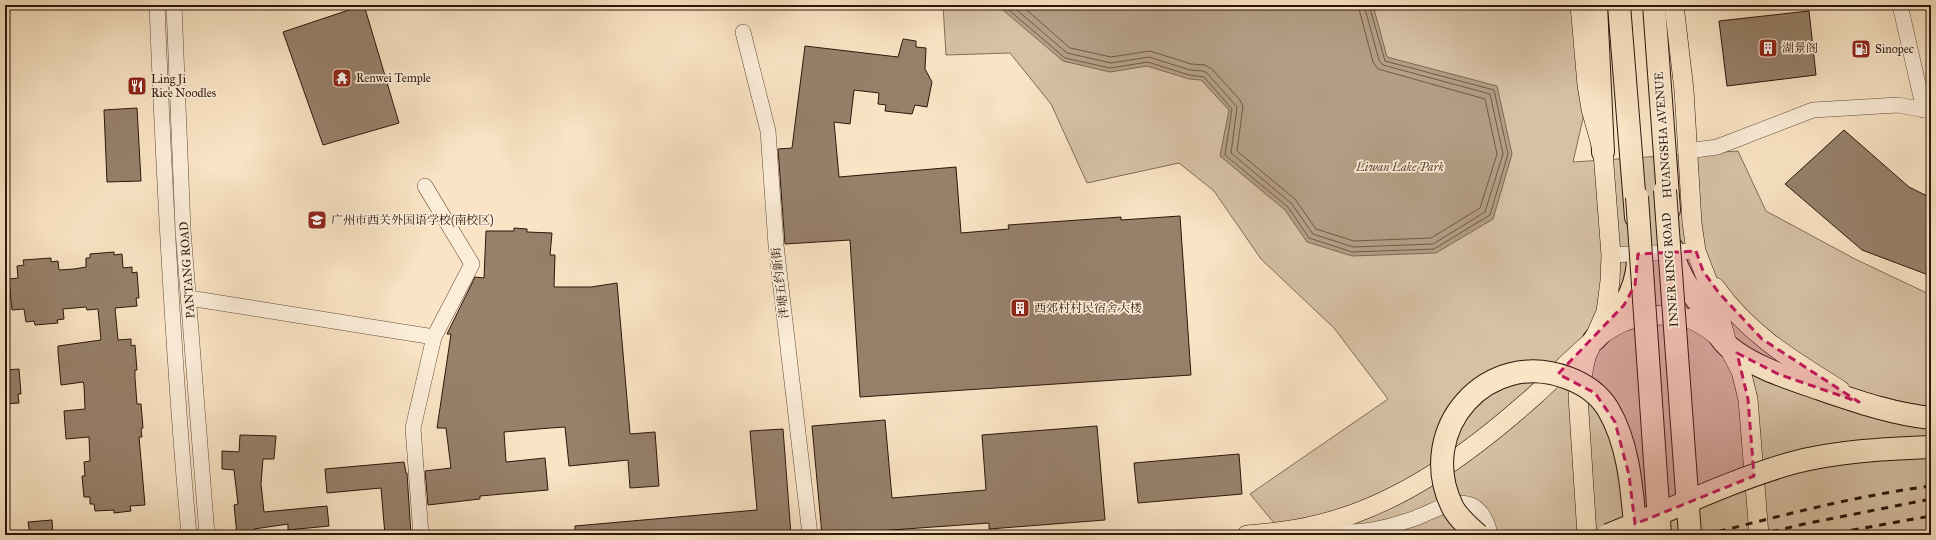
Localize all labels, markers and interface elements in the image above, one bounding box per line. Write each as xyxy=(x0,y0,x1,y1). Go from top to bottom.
building icon: 湖景阁 xyxy=(1757,37,1779,59)
fuel station icon: Sinopec xyxy=(1850,38,1872,60)
place label: 湖景阁 xyxy=(1782,41,1818,55)
place label: Sinopec xyxy=(1875,42,1914,56)
temple icon: Renwei Temple xyxy=(331,67,353,89)
place label: Renwei Temple xyxy=(356,71,431,85)
street label: HUANGSHA AVENUE xyxy=(1652,71,1674,199)
place label: Ling Ji Rice Noodles xyxy=(151,72,216,100)
restaurant icon: Ling Ji Rice Noodles xyxy=(126,75,148,97)
park label: Liwan Lake Park xyxy=(1355,160,1445,174)
school or university icon: 广州市西关外国语学校(南校区) xyxy=(306,209,328,231)
street label: INNER RING ROAD xyxy=(1659,212,1681,328)
place label: 广州市西关外国语学校(南校区) xyxy=(331,213,494,227)
street label: PANTANG ROAD xyxy=(177,221,197,319)
street label: 泮塘五约新街 xyxy=(769,245,791,320)
building icon: 西郊村村民宿舍大楼 xyxy=(1009,297,1031,319)
place label: 西郊村村民宿舍大楼 xyxy=(1034,301,1142,315)

